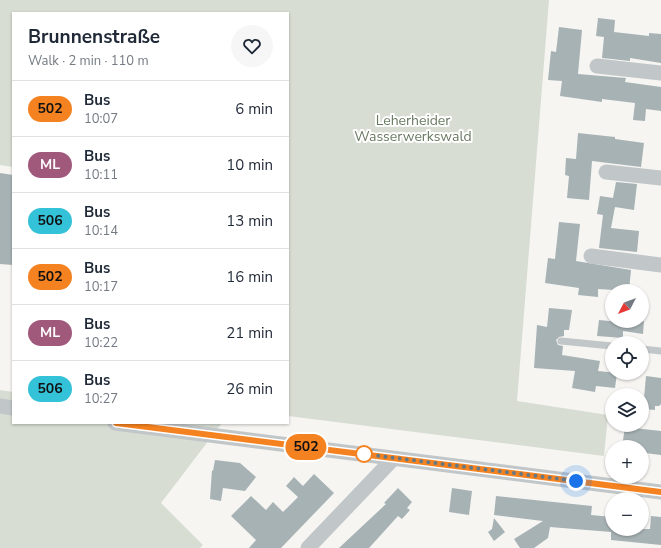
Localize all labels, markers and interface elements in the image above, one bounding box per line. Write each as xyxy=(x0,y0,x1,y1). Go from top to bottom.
text: Brunnenstraße xyxy=(28,24,160,50)
button: heart xyxy=(231,25,273,67)
text: Walk · 2 min · 110 m xyxy=(28,52,149,70)
text: Bus xyxy=(84,90,110,110)
text: 502 xyxy=(37,99,63,118)
text: 6 min xyxy=(235,99,273,119)
text: 10:07 xyxy=(84,110,118,128)
park label: Leherheider Wasserwerkswald xyxy=(354,111,472,146)
text: Bus xyxy=(84,146,110,166)
text: ML xyxy=(40,155,60,174)
text: 10 min xyxy=(226,155,273,175)
text: 10:11 xyxy=(84,166,118,184)
text: Bus xyxy=(84,202,110,222)
text: 506 xyxy=(37,211,63,230)
text: 13 min xyxy=(226,211,273,231)
text: 10:14 xyxy=(84,222,118,240)
text: Bus xyxy=(84,258,110,278)
text: 502 xyxy=(37,267,63,286)
text: 16 min xyxy=(226,267,273,287)
text: 10:17 xyxy=(84,278,118,296)
north arrow xyxy=(605,284,649,328)
map controls xyxy=(605,284,649,536)
text: Bus xyxy=(84,314,110,334)
text: ML xyxy=(40,323,60,342)
text: 21 min xyxy=(226,323,273,343)
text: 10:22 xyxy=(84,334,118,352)
button: locate xyxy=(605,336,649,380)
text: Bus xyxy=(84,370,110,390)
text: 506 xyxy=(37,379,63,398)
text: 26 min xyxy=(226,379,273,399)
button: layers xyxy=(605,388,649,432)
text: 10:27 xyxy=(84,390,118,408)
line badge: 502 xyxy=(283,434,329,460)
text: 502 xyxy=(293,437,319,456)
button: + xyxy=(605,440,649,484)
unlabelled marker xyxy=(355,445,373,463)
your location xyxy=(566,471,586,491)
button: − xyxy=(605,492,649,536)

